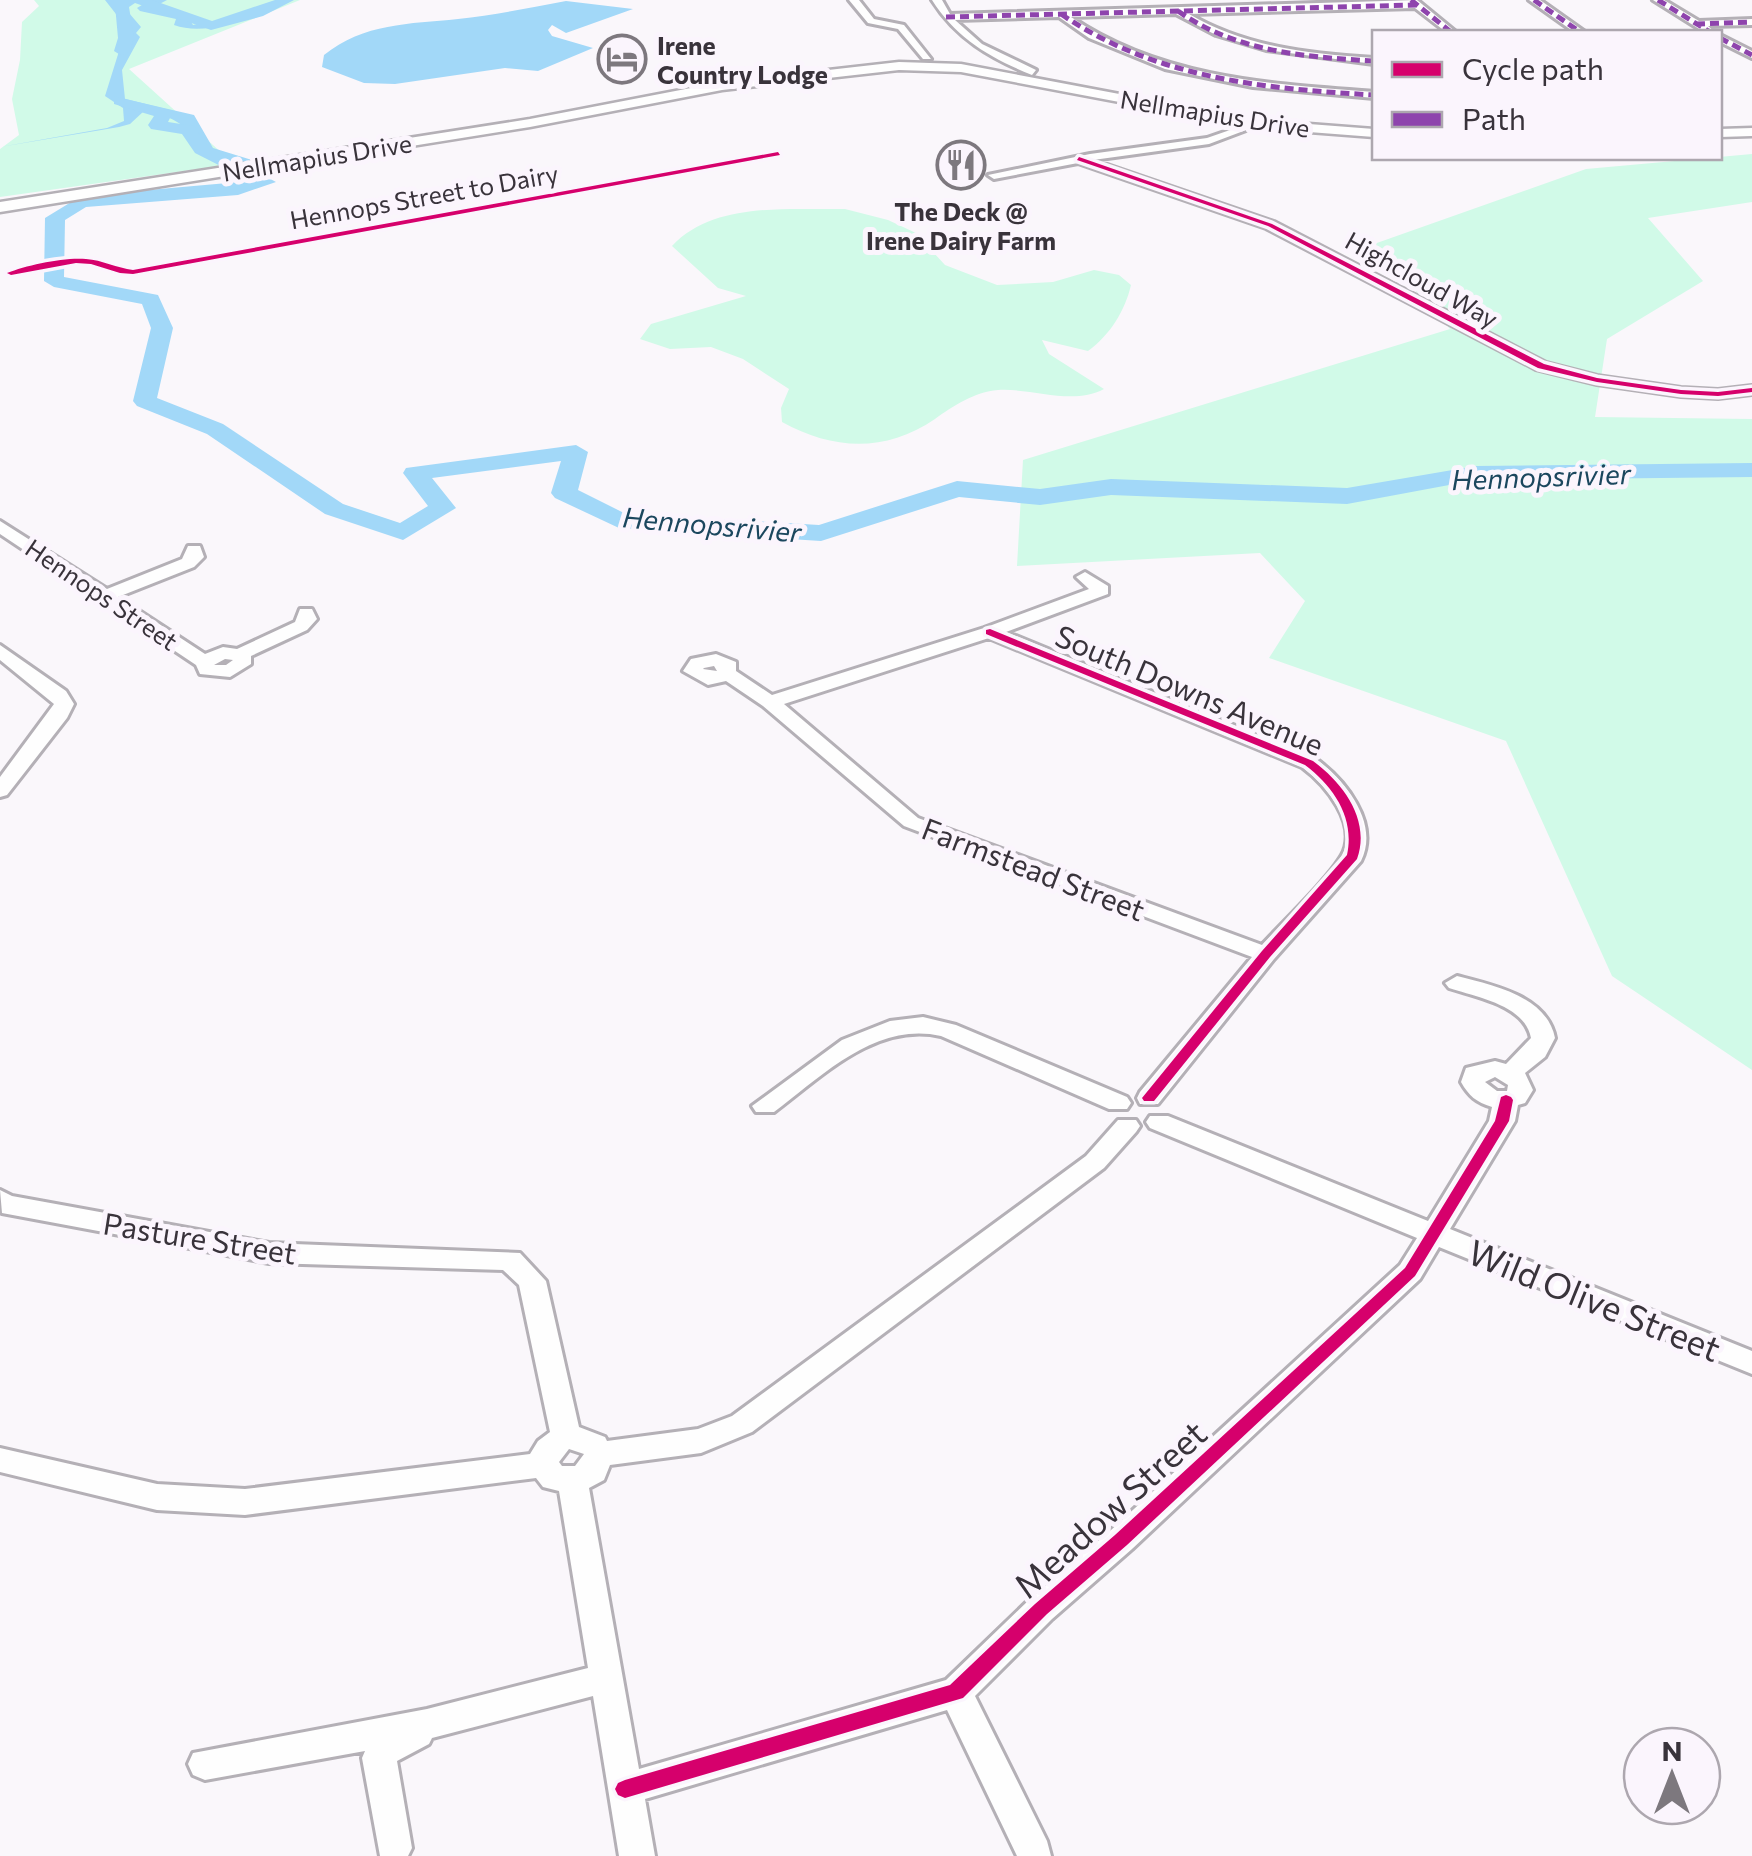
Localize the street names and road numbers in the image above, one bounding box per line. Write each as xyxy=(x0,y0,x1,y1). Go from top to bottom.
street label: Nellmapius Drive xyxy=(1118,83,1312,143)
street label: Nellmapius Drive xyxy=(220,127,414,187)
street label: Hennops Street to Dairy xyxy=(287,158,561,234)
street label: Highcloud Way xyxy=(1340,225,1504,333)
street label: Hennops Street xyxy=(20,532,184,656)
street label: South Downs Avenue xyxy=(1050,616,1330,762)
street label: Farmstead Street xyxy=(917,809,1151,927)
street label: Pasture Street xyxy=(101,1203,299,1271)
street label: Wild Olive Street xyxy=(1463,1229,1727,1369)
street label: Meadow Street xyxy=(1004,1410,1214,1606)

